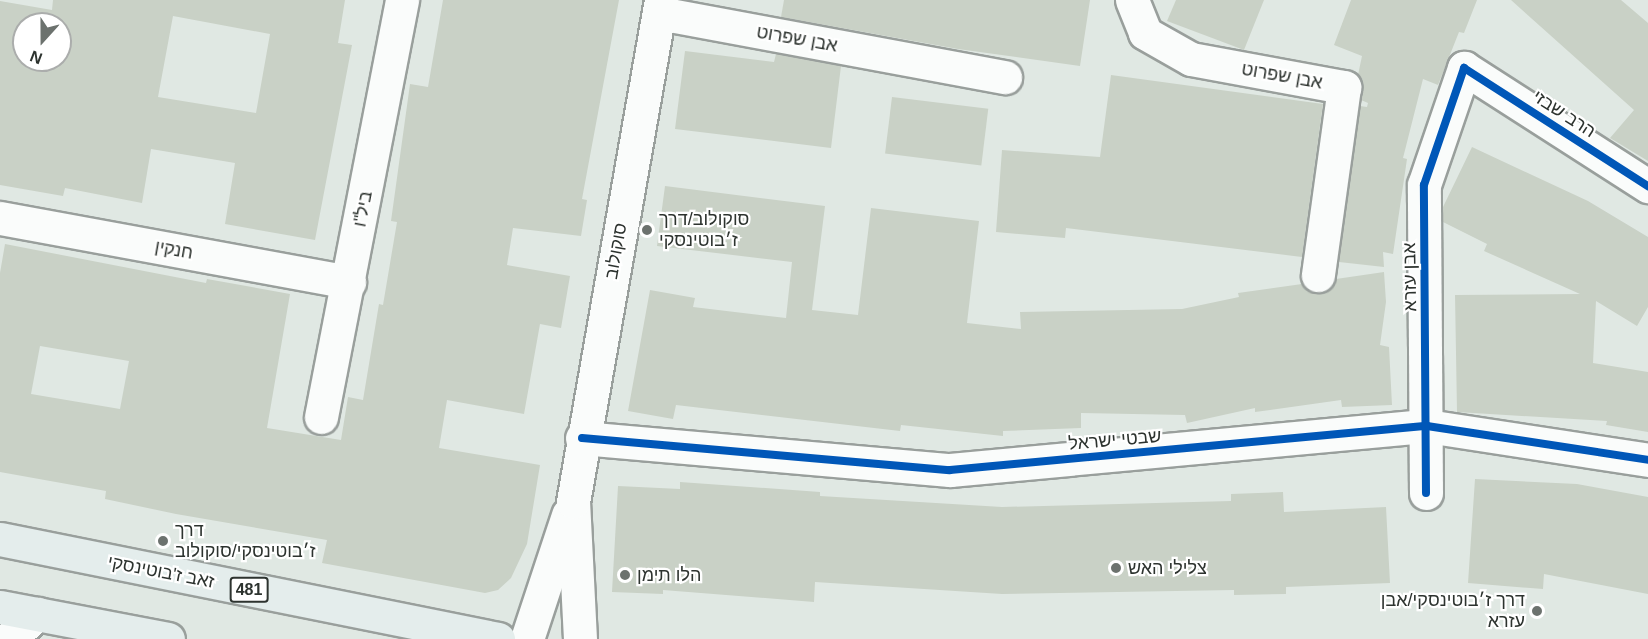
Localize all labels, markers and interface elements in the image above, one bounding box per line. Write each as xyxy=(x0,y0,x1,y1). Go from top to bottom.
north arrow xyxy=(12,12,72,72)
street label: אבן שפרוט xyxy=(755,21,839,57)
text: N xyxy=(28,47,45,67)
street label: אבן שפרוט xyxy=(1240,58,1324,94)
street label: הרב שבזי xyxy=(1528,86,1600,142)
street label: ביל"ו xyxy=(349,189,377,229)
place label: סוקולוב/דרך ז׳בוטינסקי xyxy=(659,209,749,252)
street label: סוקולוב xyxy=(600,221,632,281)
marker: סוקולוב/דרך ז׳בוטינסקי xyxy=(640,223,654,237)
street label: חנקין xyxy=(153,236,195,264)
street label: אבן עזרא xyxy=(1399,242,1421,312)
street label: שבטי ישראל xyxy=(1068,425,1162,455)
place label: דרך ז׳בוטינסקי/סוקולוב xyxy=(175,520,315,562)
marker: דרך ז׳בוטינסקי/סוקולוב xyxy=(156,534,170,548)
street label: זאב ז'בוטינסקי xyxy=(106,551,216,593)
place label: צלילי האש xyxy=(1128,557,1207,579)
marker: צלילי האש xyxy=(1109,561,1123,575)
place label: הלו תימן xyxy=(637,564,701,586)
marker: הלו תימן xyxy=(618,568,632,582)
road number: 481 xyxy=(230,577,268,603)
place label: דרך ז׳בוטינסקי/אבן עזרא xyxy=(1381,590,1525,632)
marker: דרך ז׳בוטינסקי/אבן עזרא xyxy=(1530,604,1544,618)

